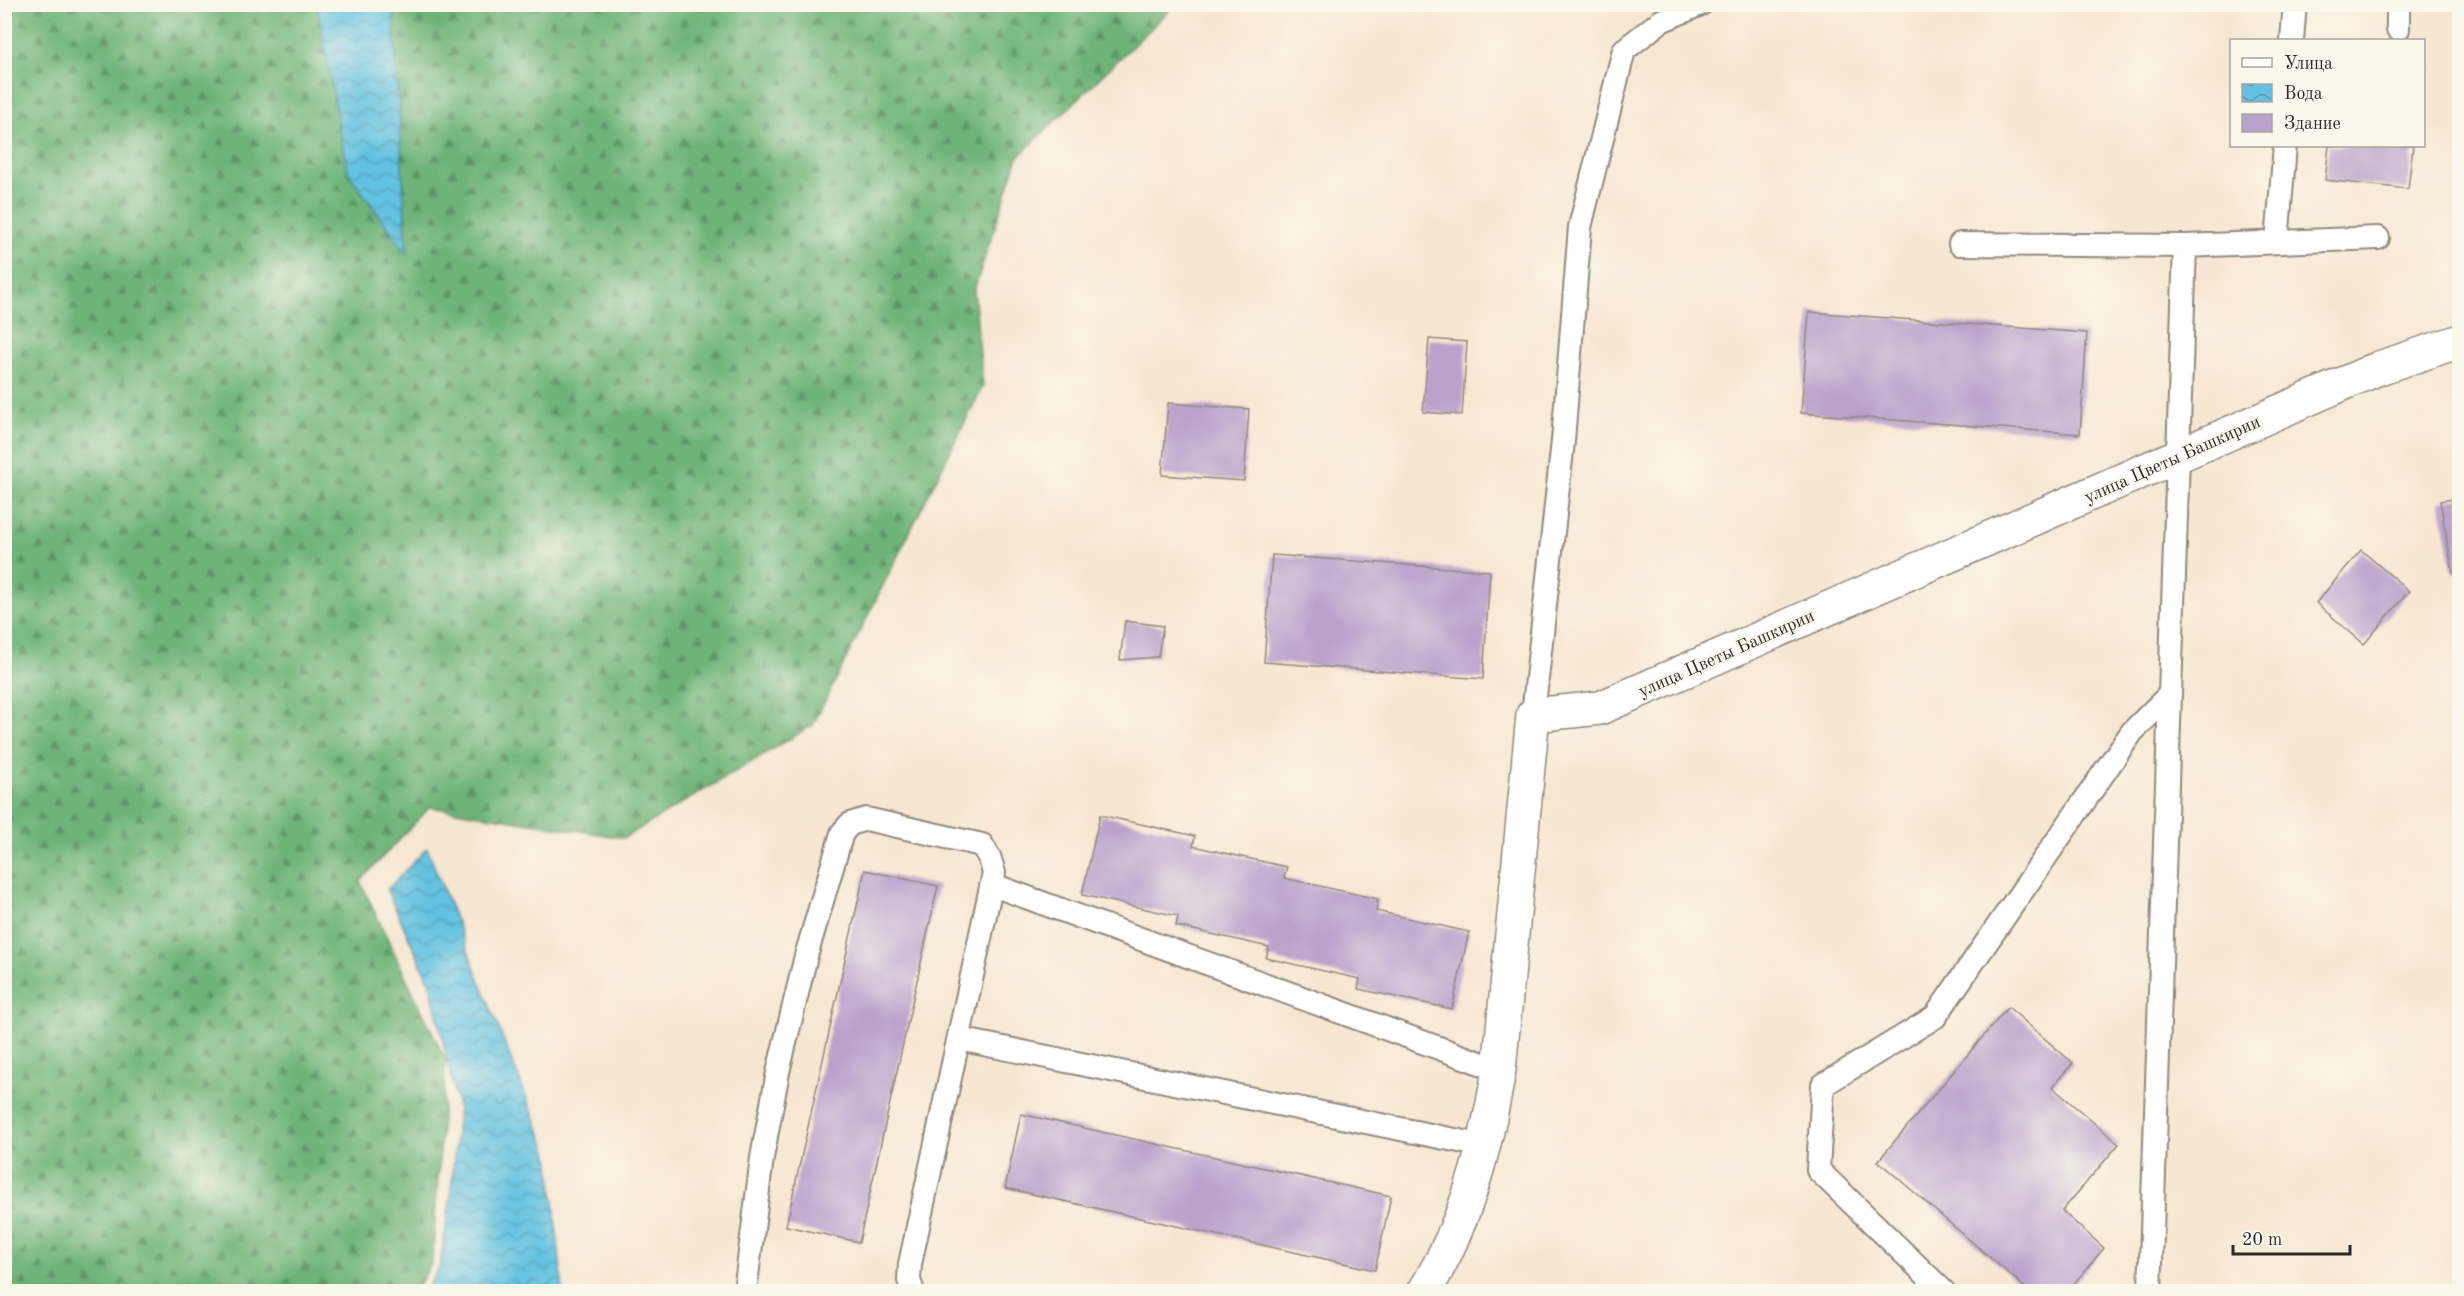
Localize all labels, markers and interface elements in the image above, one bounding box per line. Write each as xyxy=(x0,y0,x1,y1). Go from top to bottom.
legend xyxy=(2230,39,2425,147)
text: Улица xyxy=(2284,55,2333,73)
text: Вода xyxy=(2284,85,2323,103)
text: Здание xyxy=(2284,115,2341,133)
street label: улица Цветы Башкирии xyxy=(2082,413,2263,507)
street label: улица Цветы Башкирии xyxy=(1636,607,1817,701)
scale bar xyxy=(2233,1218,2350,1256)
text: 20 m xyxy=(2242,1231,2282,1249)

